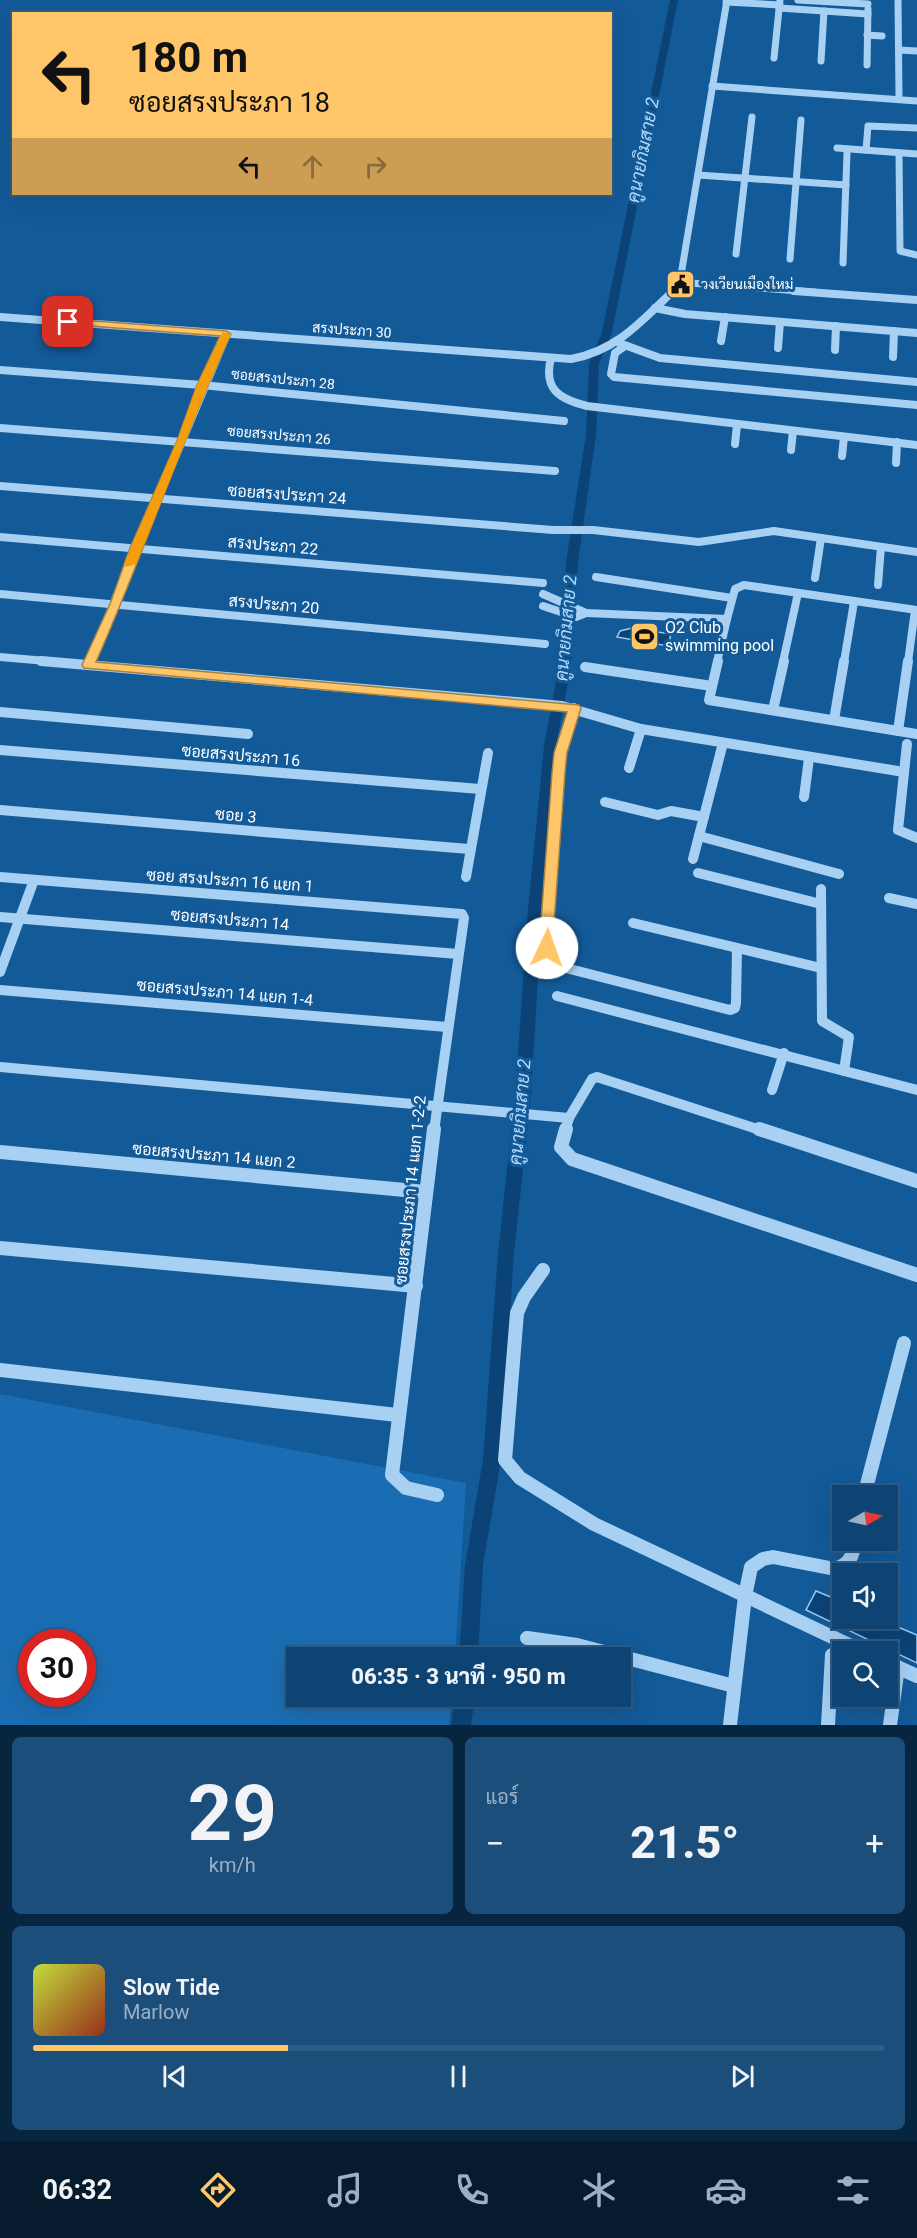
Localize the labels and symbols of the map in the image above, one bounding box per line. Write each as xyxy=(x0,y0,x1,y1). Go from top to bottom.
water label: คูนายกิมสาย 2 xyxy=(622,95,666,205)
public building icon: วงเวียนเมืองใหม่ xyxy=(664,268,696,300)
place label: วงเวียนเมืองใหม่ xyxy=(701,275,793,292)
pin xyxy=(42,296,93,347)
street label: สรงประภา 30 xyxy=(312,319,392,341)
street label: ซอยสรงประภา 28 xyxy=(230,366,336,392)
street label: ซอยสรงประภา 26 xyxy=(226,422,332,448)
street label: ซอยสรงประภา 24 xyxy=(227,481,347,508)
street label: สรงประภา 22 xyxy=(227,532,319,559)
water label: คูนายกิมสาย 2 xyxy=(550,574,584,682)
street label: สรงประภา 20 xyxy=(228,591,320,618)
place label: O2 Club swimming pool xyxy=(665,618,774,655)
sports icon: O2 Club swimming pool xyxy=(628,620,660,652)
street label: ซอยสรงประภา 16 xyxy=(181,741,301,770)
street label: ซอย 3 xyxy=(215,804,257,827)
street label: ซอย สรงประภา 16 แยก 1 xyxy=(146,865,314,896)
street label: ซอยสรงประภา 14 xyxy=(170,905,290,934)
position arrow xyxy=(515,916,579,980)
street label: ซอยสรงประภา 14 แยก 1-4 xyxy=(136,975,314,1010)
water label: คูนายกิมสาย 2 xyxy=(504,1058,538,1166)
street label: ซอยสรงประภา 14 แยก 1-2-2 xyxy=(391,1094,430,1286)
street label: ซอยสรงประภา 14 แยก 2 xyxy=(132,1139,296,1172)
north arrow xyxy=(832,1485,898,1551)
speed limit sign: 30 xyxy=(18,1629,96,1707)

